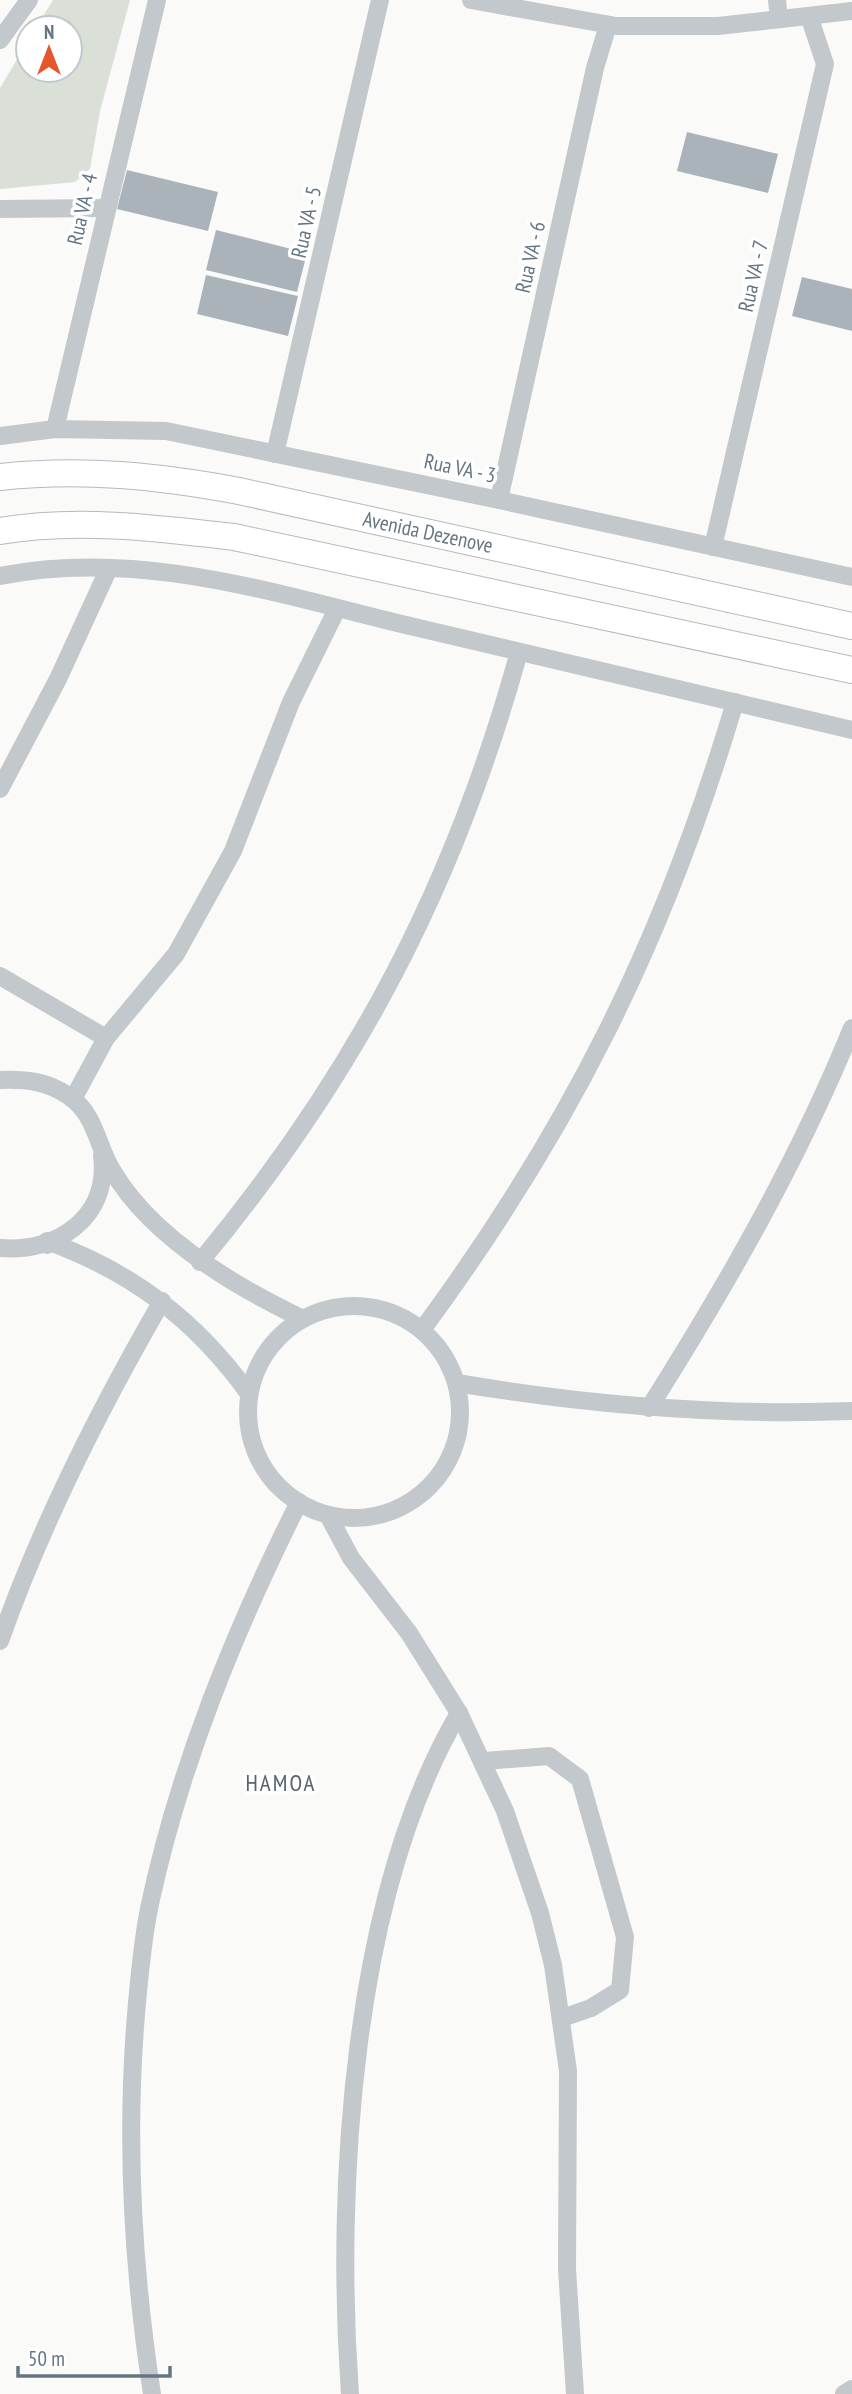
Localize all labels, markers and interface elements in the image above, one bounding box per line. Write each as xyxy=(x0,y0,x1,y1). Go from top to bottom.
north arrow xyxy=(14,14,84,84)
text: N xyxy=(44,20,54,44)
street label: Rua VA - 4 xyxy=(61,170,103,247)
street label: Rua VA - 5 xyxy=(285,184,327,260)
street label: Rua VA - 6 xyxy=(509,219,551,295)
street label: Rua VA - 7 xyxy=(732,238,774,314)
street label: Rua VA - 3 xyxy=(422,447,498,489)
street label: Avenida Dezenove xyxy=(361,505,495,559)
district label: HAMOA xyxy=(246,1768,316,1797)
scale bar xyxy=(18,2334,170,2378)
text: 50 m xyxy=(28,2345,65,2372)

